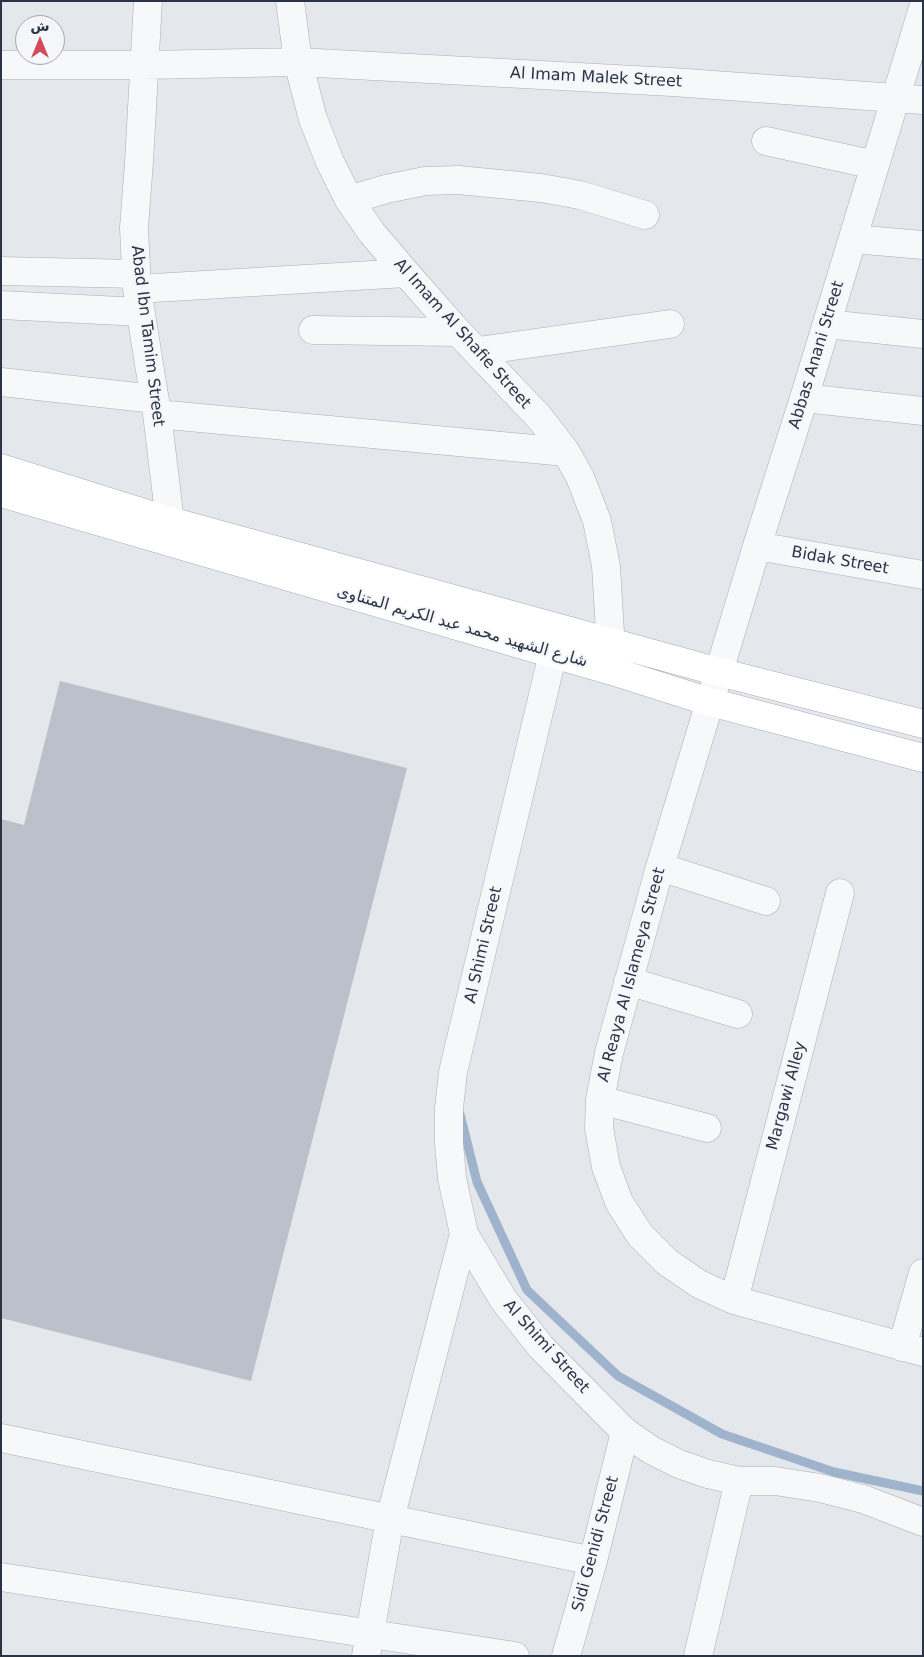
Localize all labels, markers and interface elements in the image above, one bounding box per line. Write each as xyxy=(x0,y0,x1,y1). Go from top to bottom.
north arrow xyxy=(15,15,65,65)
text: ش xyxy=(30,18,50,34)
street label: Al Imam Malek Street xyxy=(510,64,682,92)
street label: Abad Ibn Tamim Street xyxy=(126,244,168,428)
street label: Al Imam Al Shafie Street xyxy=(389,255,535,413)
street label: Abbas Anani Street xyxy=(785,279,849,431)
street label: Bidak Street xyxy=(790,543,890,579)
street label: شارع الشهيد محمد عبد الكريم المتناوى xyxy=(334,582,590,672)
street label: Al Reaya Al Islameya Street xyxy=(594,866,670,1084)
street label: Al Shimi Street xyxy=(461,885,507,1005)
street label: Margawi Alley xyxy=(763,1040,811,1152)
street label: Al Shimi Street xyxy=(499,1296,593,1398)
street label: Sidi Genidi Street xyxy=(569,1474,623,1614)

